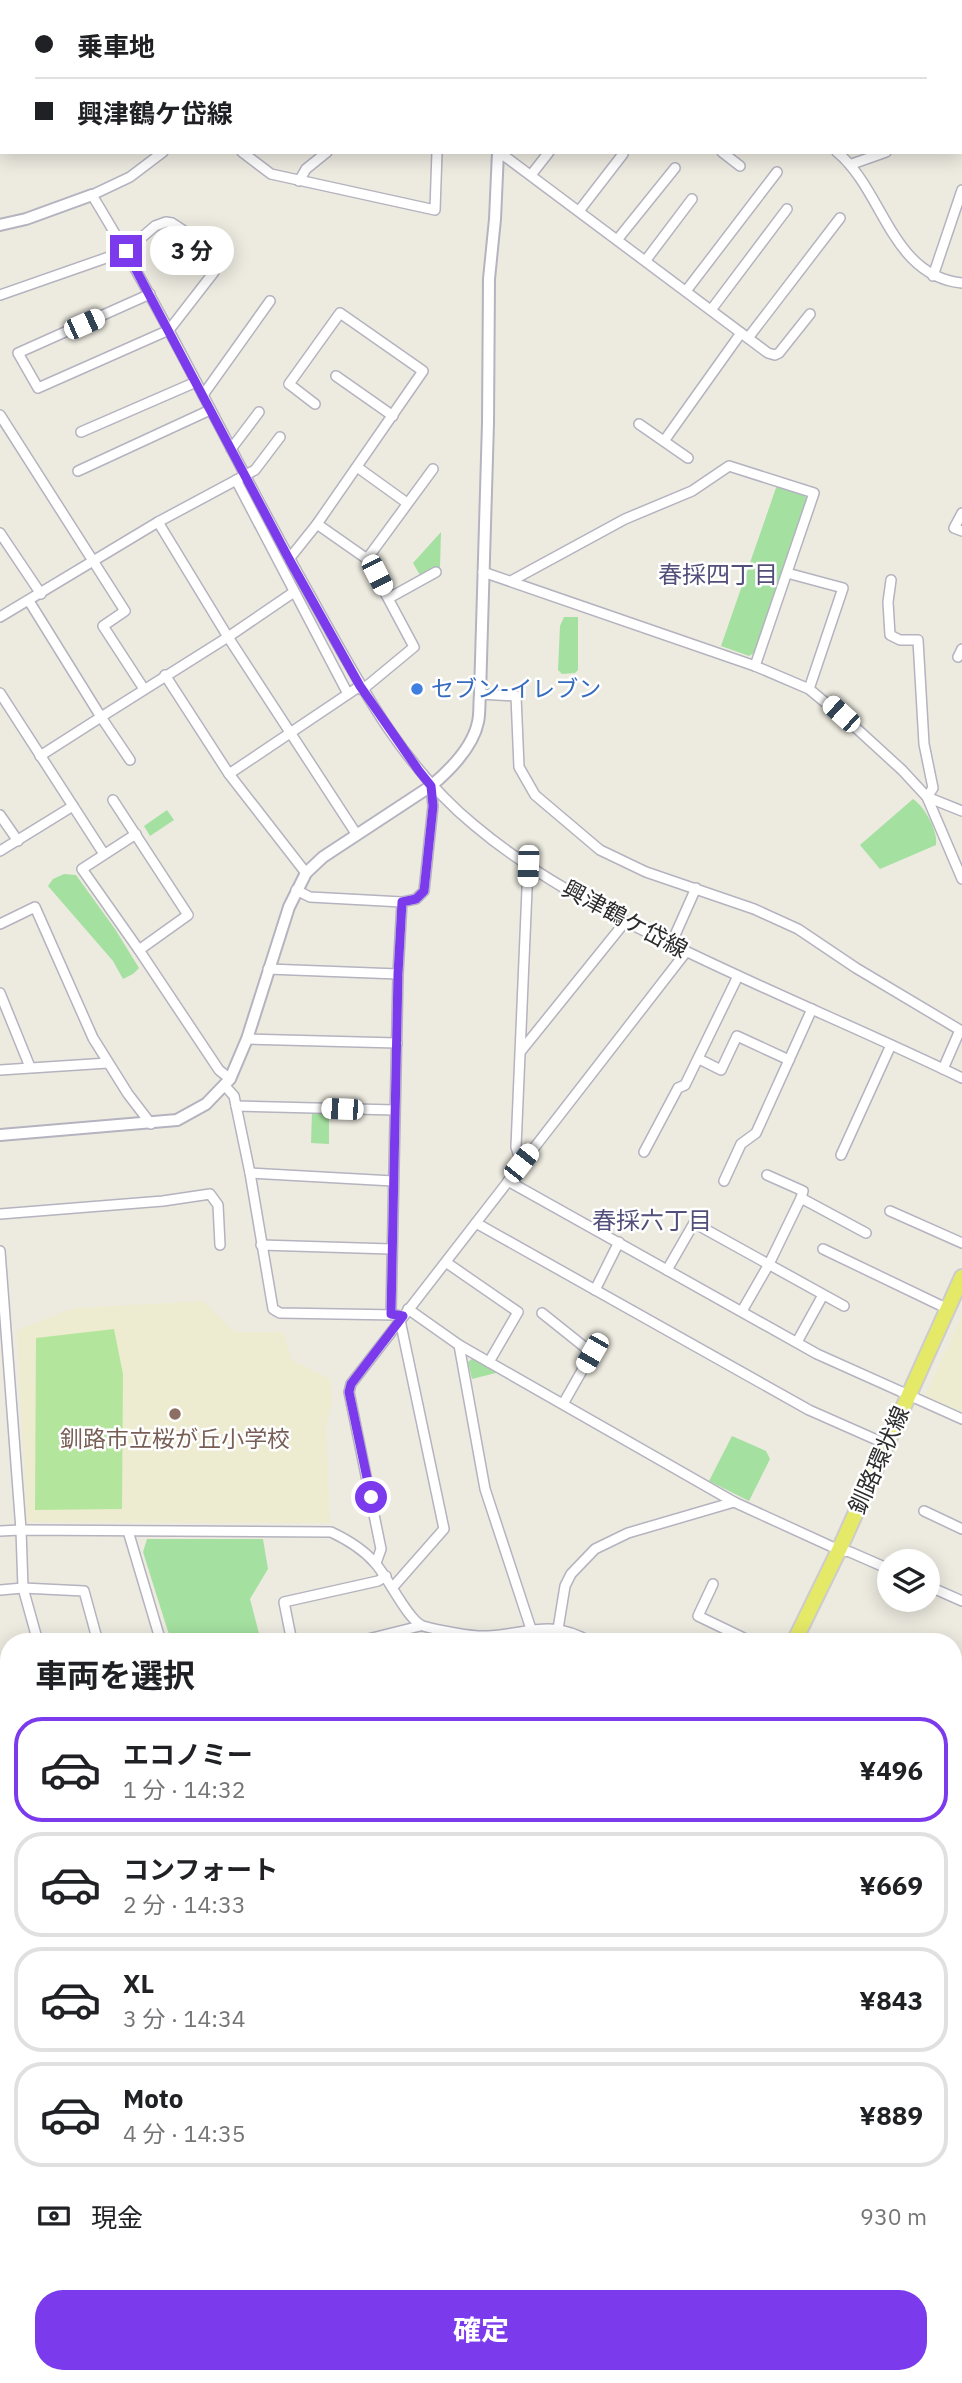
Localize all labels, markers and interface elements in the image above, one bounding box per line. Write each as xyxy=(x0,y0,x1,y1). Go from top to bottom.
text: 乗車地 xyxy=(77,29,155,63)
text: 興津鶴ケ岱線 xyxy=(77,96,233,130)
callout: 3 分 xyxy=(150,226,234,276)
route end xyxy=(110,235,142,267)
text: 3 分 xyxy=(171,235,213,265)
car xyxy=(61,306,108,342)
car xyxy=(359,552,396,598)
district label: 春採四丁目 xyxy=(658,558,778,590)
place label: セブン-イレブン xyxy=(431,673,601,703)
marker: セブン-イレブン xyxy=(409,681,425,697)
car xyxy=(819,692,864,736)
car xyxy=(517,845,540,887)
street label: 興津鶴ケ岱線 xyxy=(558,872,693,964)
car xyxy=(321,1098,364,1120)
car xyxy=(500,1140,543,1186)
district label: 春採六丁目 xyxy=(592,1204,712,1236)
car xyxy=(573,1330,612,1376)
street label: 釧路環状線 xyxy=(841,1401,915,1518)
marker: 釧路市立桜が丘小学校 xyxy=(167,1406,183,1422)
place label: 釧路市立桜が丘小学校 xyxy=(60,1423,290,1453)
route start xyxy=(355,1481,387,1513)
map controls xyxy=(877,1549,940,1612)
button: layers xyxy=(877,1549,940,1612)
text: 車両を選択 xyxy=(35,1654,195,1696)
text: エコノミー xyxy=(123,1737,253,1771)
icon: car xyxy=(39,1738,102,1801)
text: ¥496 xyxy=(859,1753,923,1787)
text: 1 分 · 14:32 xyxy=(123,1774,246,1804)
text: コンフォート xyxy=(123,1852,278,1886)
icon: car xyxy=(39,1853,102,1916)
text: ¥669 xyxy=(859,1868,923,1902)
text: 2 分 · 14:33 xyxy=(123,1889,246,1919)
text: XL xyxy=(123,1966,154,2000)
icon: car xyxy=(39,1968,102,2031)
text: ¥843 xyxy=(859,1983,923,2017)
text: 3 分 · 14:34 xyxy=(123,2003,246,2033)
text: Moto xyxy=(123,2081,183,2115)
icon: car xyxy=(39,2083,102,2146)
text: ¥889 xyxy=(859,2098,923,2132)
text: 4 分 · 14:35 xyxy=(123,2118,246,2148)
icon: cash xyxy=(35,2197,73,2235)
text: 現金 xyxy=(91,2200,143,2234)
text: 930 m xyxy=(860,2201,927,2231)
button: 確定 xyxy=(35,2290,927,2370)

